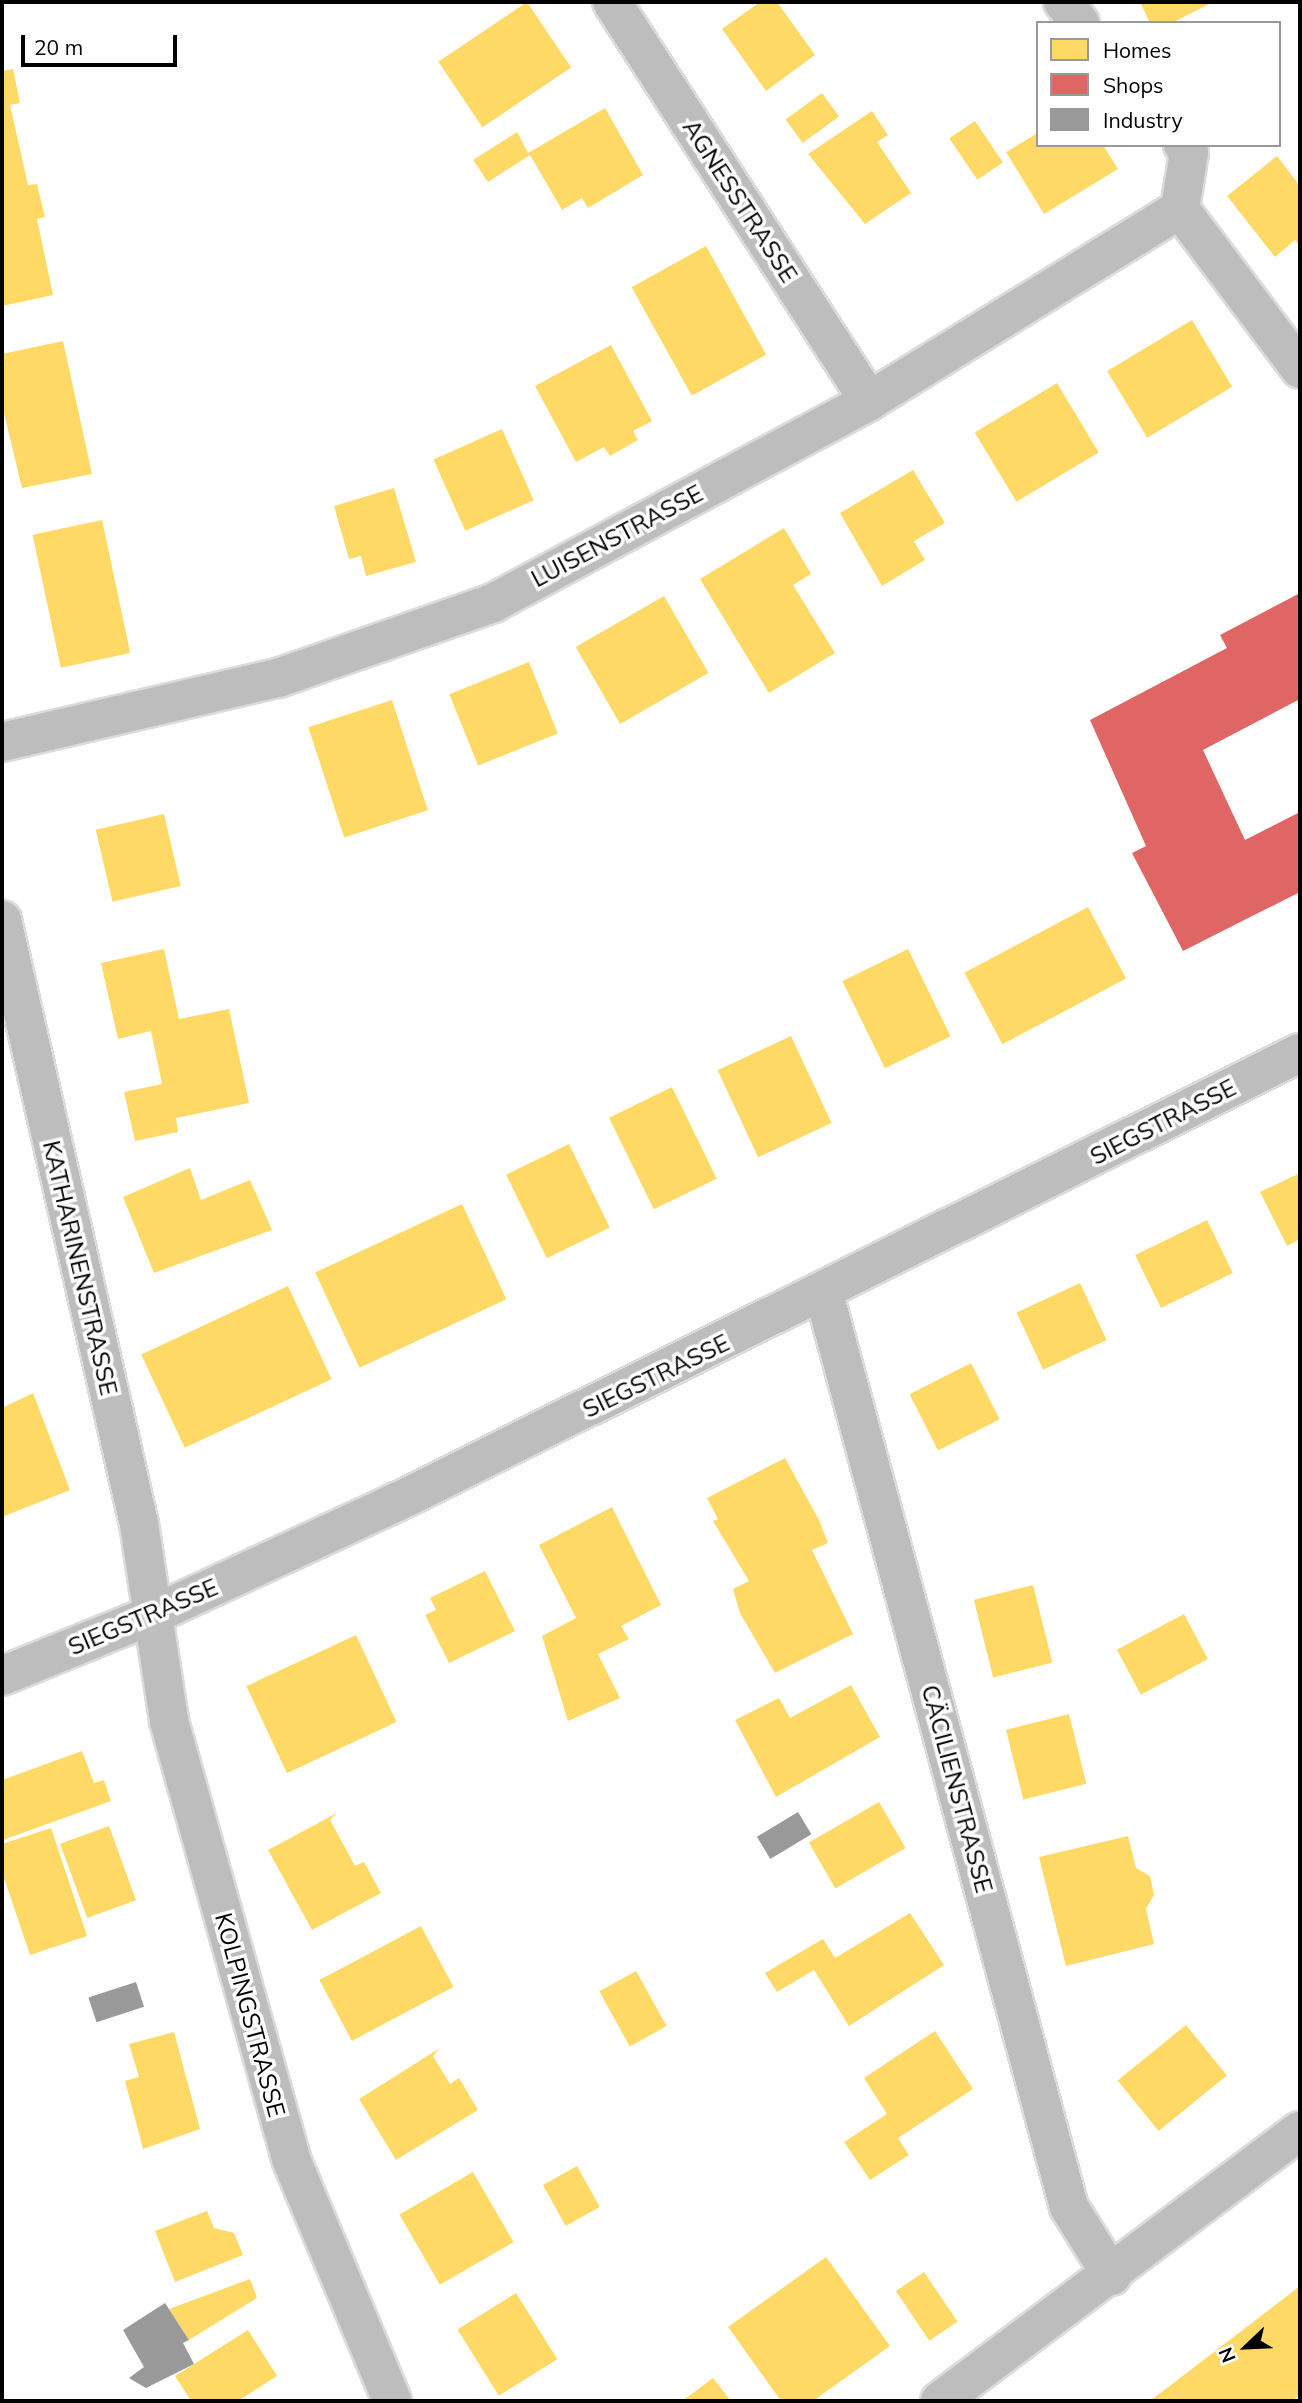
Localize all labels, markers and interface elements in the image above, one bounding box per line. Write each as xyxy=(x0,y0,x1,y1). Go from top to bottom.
scale bar xyxy=(24,21,180,65)
legend xyxy=(1036,21,1281,147)
text: 20 m xyxy=(34,34,83,60)
text: Homes xyxy=(1103,37,1171,63)
text: Shops xyxy=(1103,72,1163,98)
text: Industry xyxy=(1103,107,1183,133)
street label: AGNESSTRASSE xyxy=(677,114,803,288)
street label: LUISENSTRASSE xyxy=(526,479,708,593)
street label: SIEGSTRASSE xyxy=(1085,1073,1241,1171)
street label: KATHARINENSTRASSE xyxy=(37,1138,123,1398)
street label: SIEGSTRASSE xyxy=(578,1328,734,1424)
street label: SIEGSTRASSE xyxy=(64,1573,222,1661)
street label: CÄCILIENSTRASSE xyxy=(915,1682,999,1896)
street label: KOLPINGSTRASSE xyxy=(209,1910,291,2120)
north arrow xyxy=(1211,2312,1281,2382)
text: N xyxy=(1213,2344,1241,2367)

